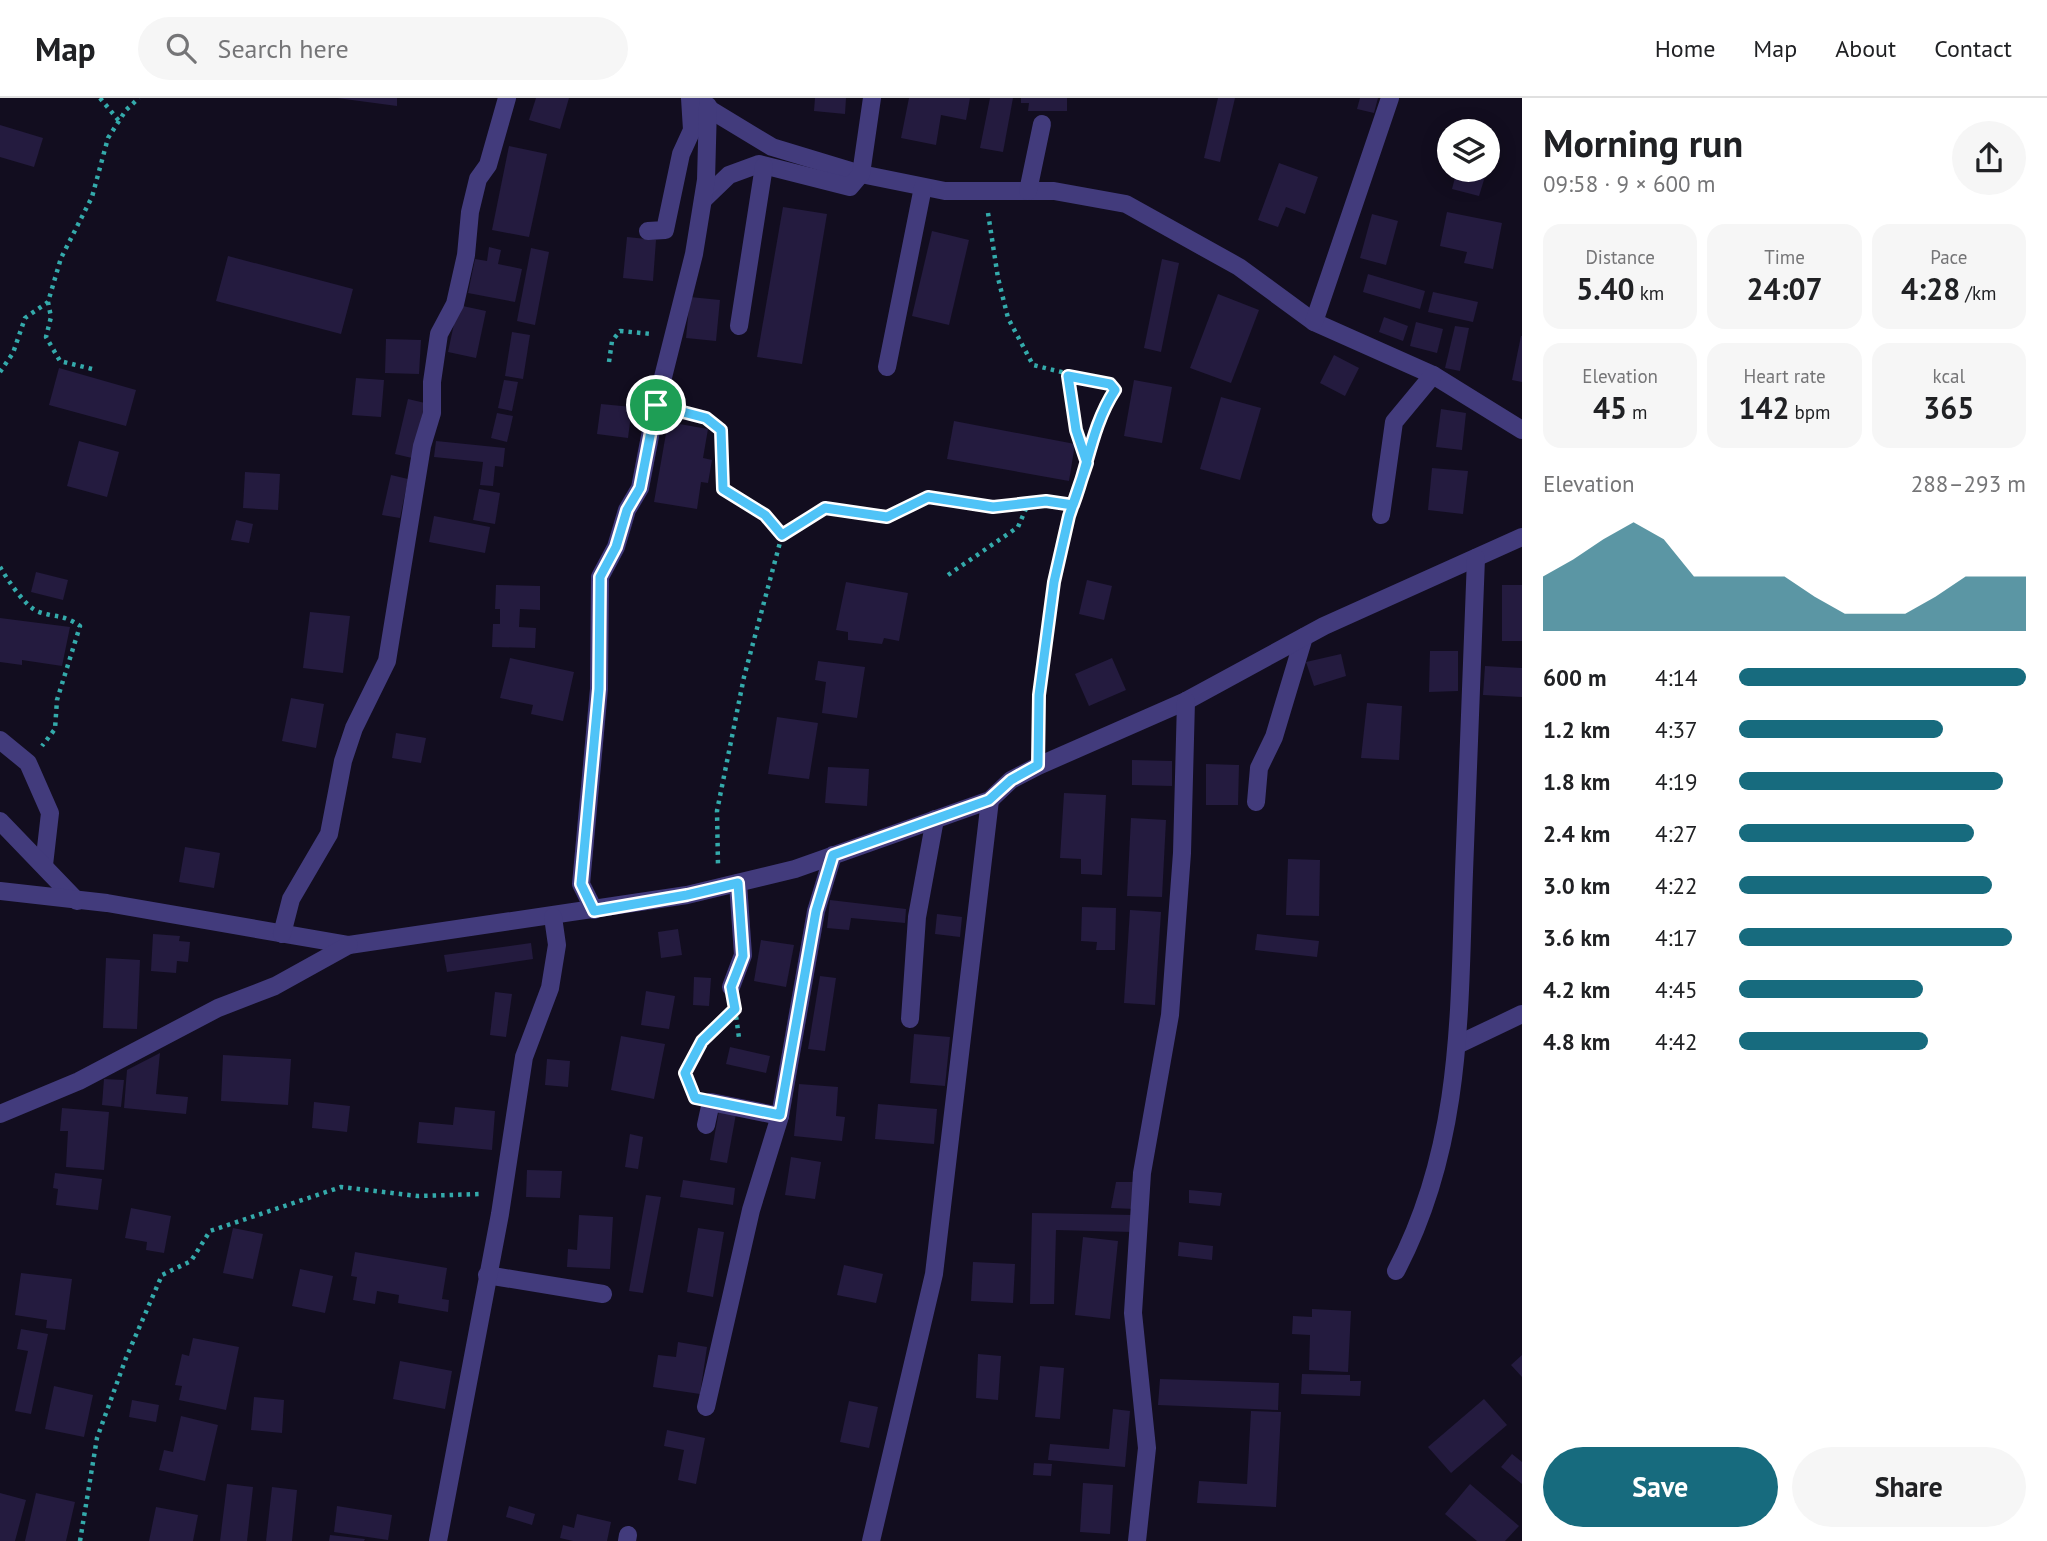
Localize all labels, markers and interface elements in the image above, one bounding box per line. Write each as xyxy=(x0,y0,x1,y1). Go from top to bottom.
search box xyxy=(138,17,628,80)
text: Map xyxy=(35,27,96,70)
icon: search xyxy=(162,29,200,67)
text: Search here xyxy=(218,32,349,65)
text: Home xyxy=(1655,33,1715,64)
text: Map xyxy=(1753,33,1797,64)
text: About xyxy=(1835,33,1896,64)
text: Contact xyxy=(1934,33,2012,64)
text: Morning run xyxy=(1543,118,1743,167)
map controls xyxy=(1437,119,1500,182)
button: layers xyxy=(1437,119,1500,182)
button: share xyxy=(1952,121,2026,195)
text: 09:58 · 9 × 600 m xyxy=(1543,169,1715,198)
text: Distance xyxy=(1585,245,1655,269)
text: Time xyxy=(1764,245,1805,269)
text: Pace xyxy=(1930,245,1967,269)
text: 5.40 xyxy=(1576,269,1635,308)
text: 24:07 xyxy=(1746,269,1823,308)
text: 4:28 xyxy=(1901,269,1960,308)
text: km xyxy=(1635,281,1664,305)
text: /km xyxy=(1960,281,1997,305)
text: Elevation xyxy=(1582,364,1658,388)
text: Heart rate xyxy=(1743,364,1826,388)
text: kcal xyxy=(1933,364,1965,388)
pin xyxy=(626,375,686,435)
icon: arrive xyxy=(637,386,675,424)
text: 45 xyxy=(1593,388,1627,427)
text: 142 xyxy=(1738,388,1789,427)
text: 365 xyxy=(1923,388,1974,427)
text: m xyxy=(1627,400,1647,424)
text: bpm xyxy=(1789,400,1831,424)
text: Elevation xyxy=(1543,469,1635,498)
text: 288–293 m xyxy=(1911,469,2026,498)
text: 600 m xyxy=(1543,663,1606,692)
text: 4:14 xyxy=(1655,663,1698,692)
text: 1.2 km xyxy=(1543,715,1610,744)
text: 4:37 xyxy=(1655,715,1698,744)
text: 1.8 km xyxy=(1543,767,1610,796)
text: 4:19 xyxy=(1655,767,1698,796)
text: 2.4 km xyxy=(1543,819,1610,848)
text: 4:27 xyxy=(1655,819,1698,848)
text: 3.0 km xyxy=(1543,871,1610,900)
text: 4:22 xyxy=(1655,871,1698,900)
text: 3.6 km xyxy=(1543,923,1610,952)
text: 4:17 xyxy=(1655,923,1698,952)
text: 4.2 km xyxy=(1543,975,1610,1004)
text: 4:45 xyxy=(1655,975,1698,1004)
text: 4.8 km xyxy=(1543,1027,1610,1056)
text: 4:42 xyxy=(1655,1027,1698,1056)
button: Save xyxy=(1543,1447,1778,1527)
button: Share xyxy=(1792,1447,2026,1527)

